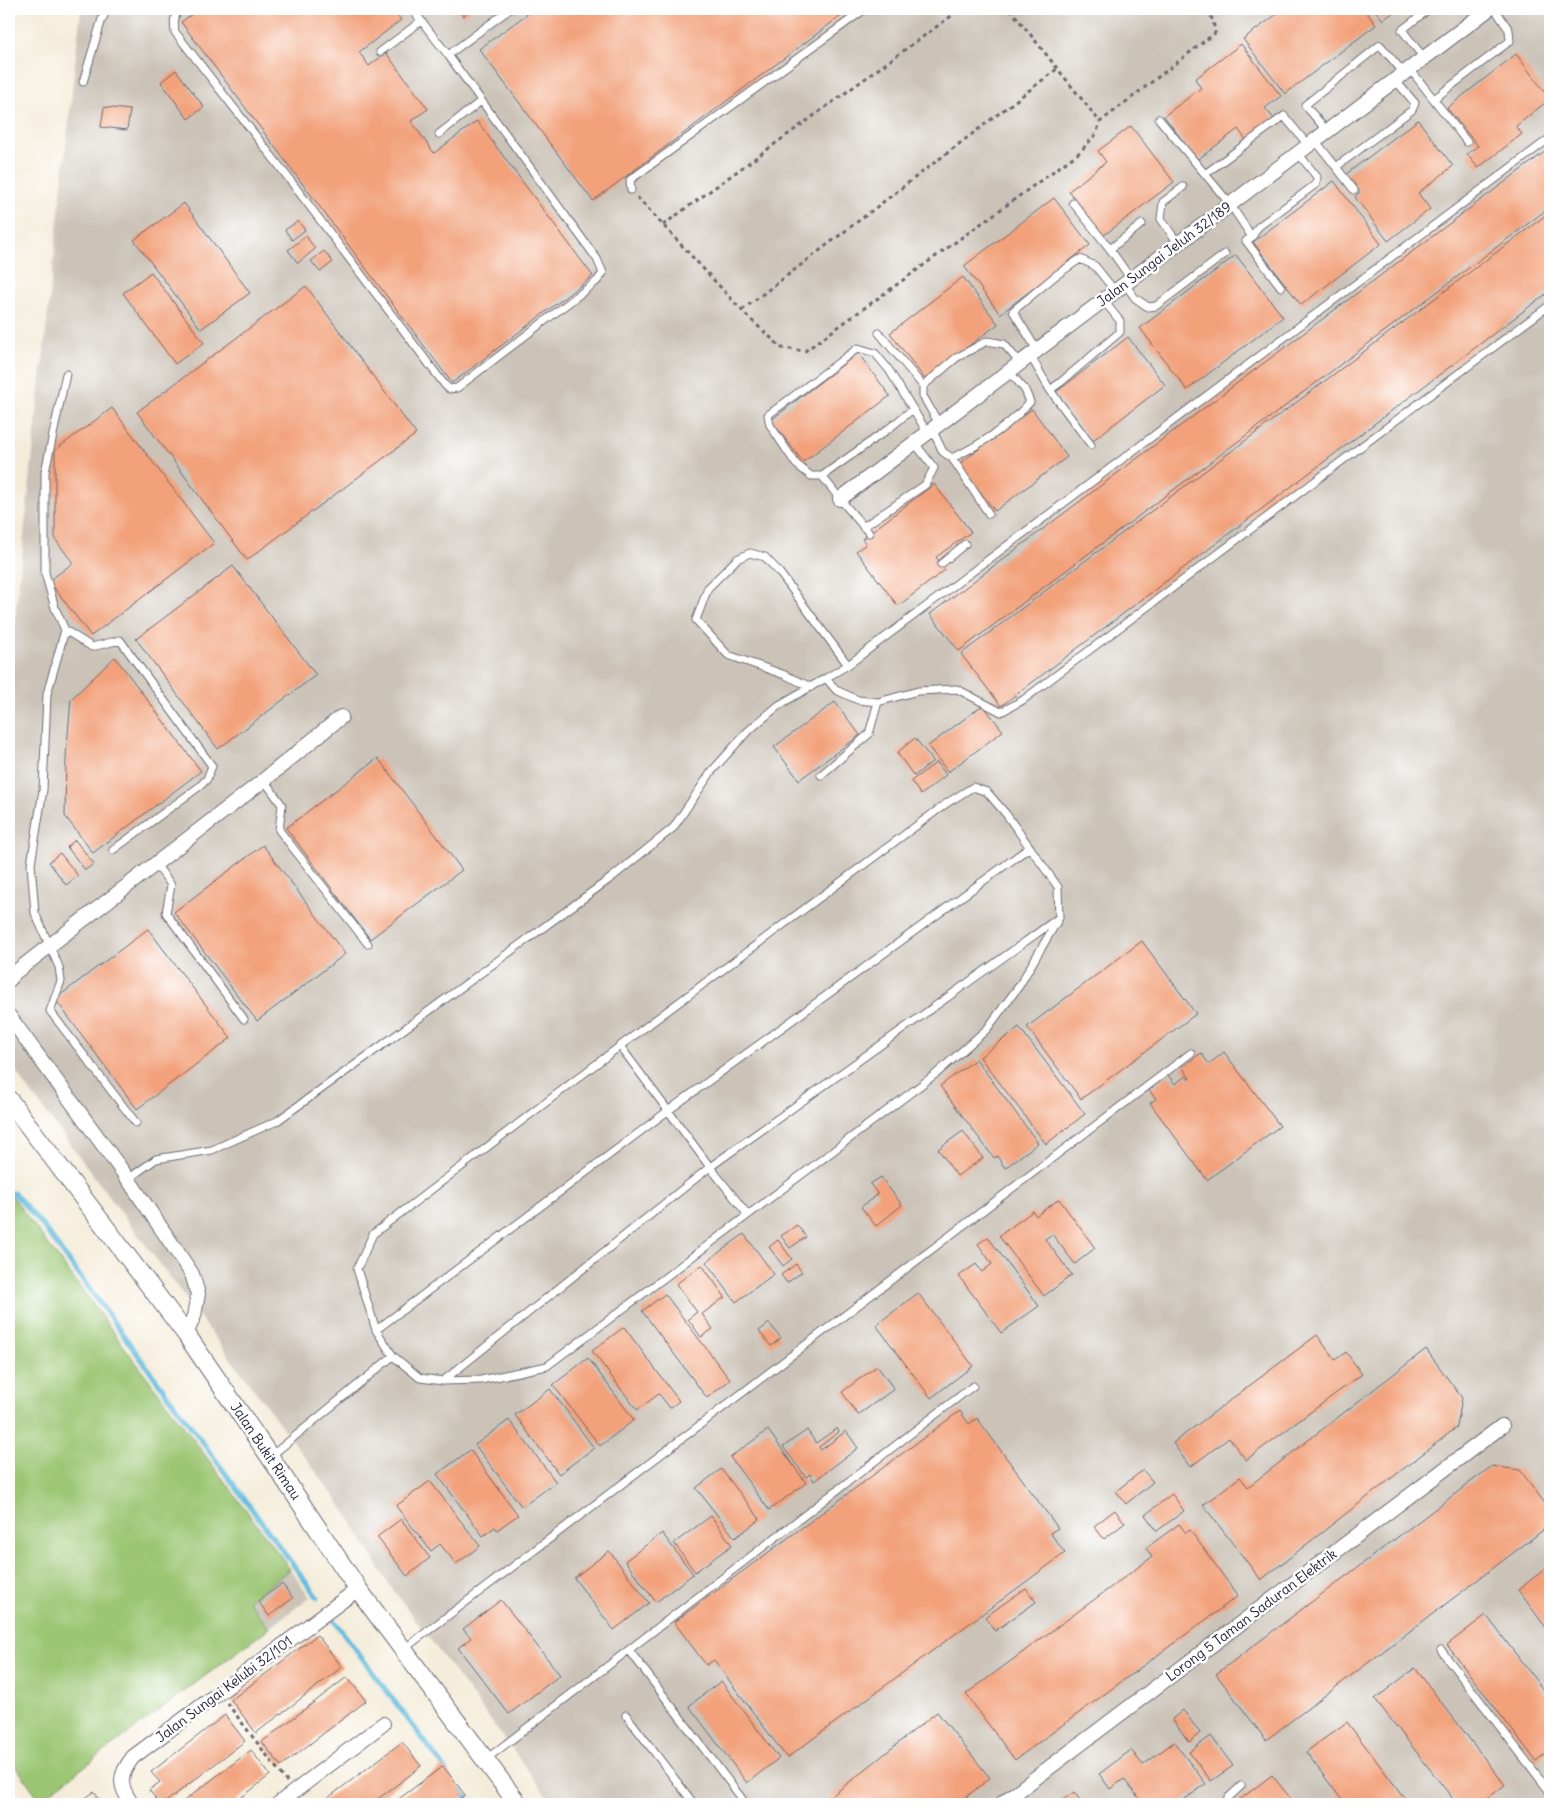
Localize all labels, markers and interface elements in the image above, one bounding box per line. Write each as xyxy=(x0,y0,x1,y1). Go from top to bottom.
street label: Jalan Sungai Jeluh 32/189 xyxy=(1093,198,1235,310)
street label: Jalan Bukit Rimau xyxy=(227,1399,305,1503)
street label: Lorong 5 Taman Saduran Elektrik xyxy=(1162,1545,1340,1685)
street label: Jalan Sungai Kelubi 32/101 xyxy=(152,1632,296,1746)

